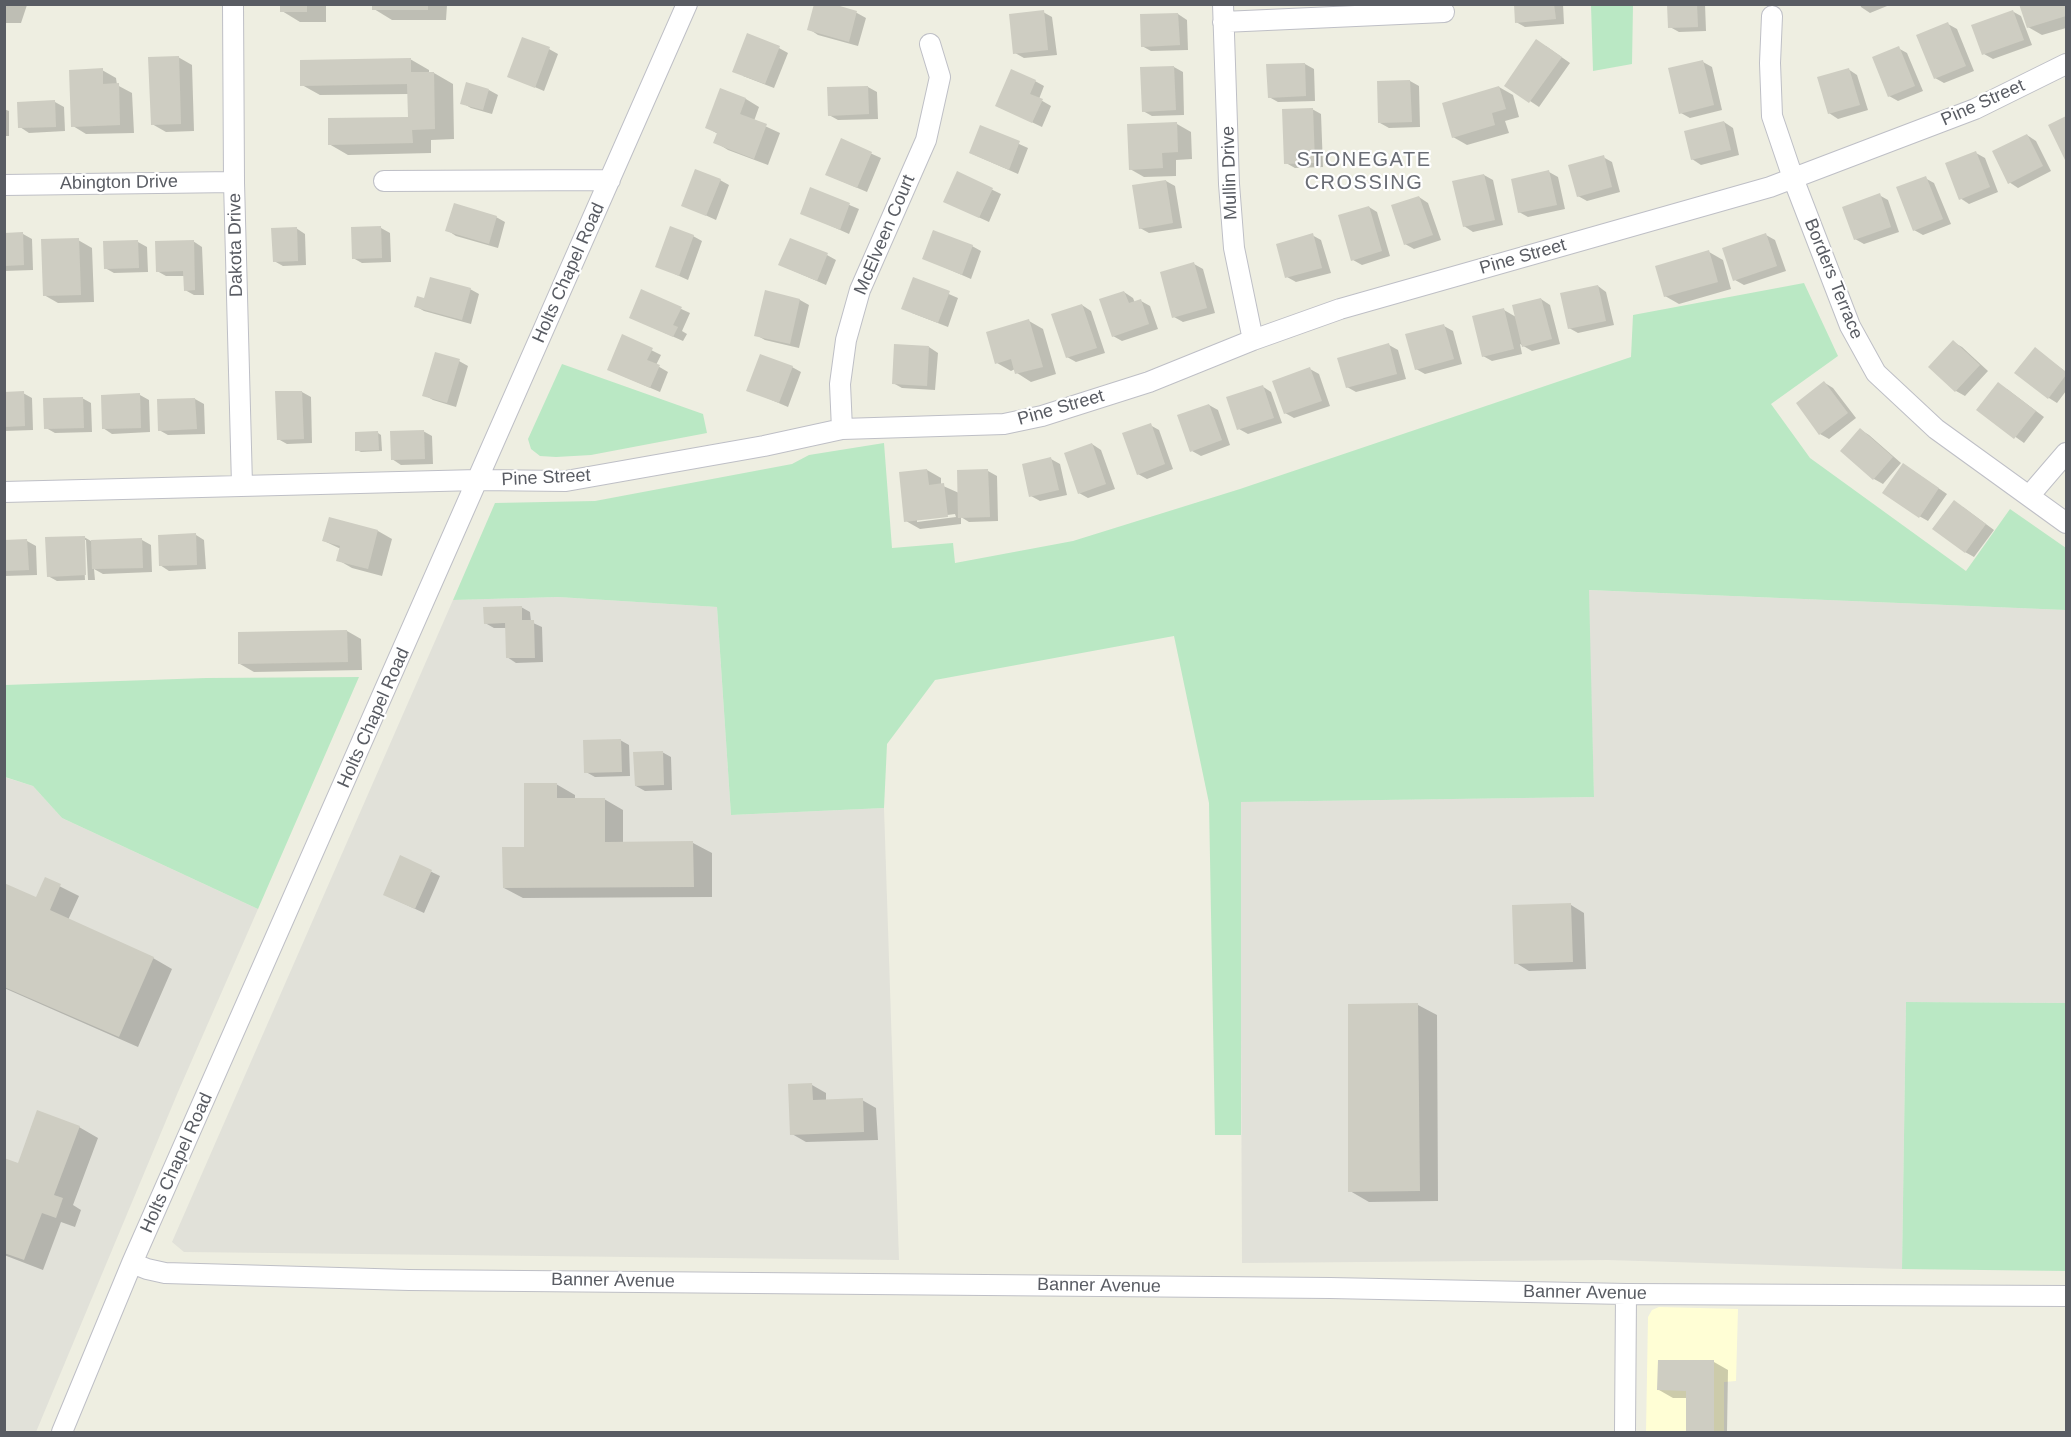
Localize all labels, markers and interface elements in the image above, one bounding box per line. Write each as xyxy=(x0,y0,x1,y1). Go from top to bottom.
street label: Pine Street xyxy=(1938,75,2028,131)
street label: Mullin Drive xyxy=(1218,126,1242,220)
district label: STONEGATE CROSSING xyxy=(1296,148,1432,195)
street label: Abington Drive xyxy=(60,171,178,195)
street label: McElveen Court xyxy=(850,172,920,298)
street label: Dakota Drive xyxy=(224,193,248,297)
street label: Holts Chapel Road xyxy=(528,200,610,346)
street label: Borders Terrace xyxy=(1799,216,1867,342)
street label: Pine Street xyxy=(1477,234,1569,280)
street label: Pine Street xyxy=(1015,385,1107,431)
street label: Pine Street xyxy=(501,465,591,491)
street label: Holts Chapel Road xyxy=(333,645,415,791)
street label: Holts Chapel Road xyxy=(136,1090,218,1236)
street label: Banner Avenue xyxy=(551,1269,675,1293)
street label: Banner Avenue xyxy=(1037,1274,1161,1298)
street label: Banner Avenue xyxy=(1523,1281,1647,1305)

